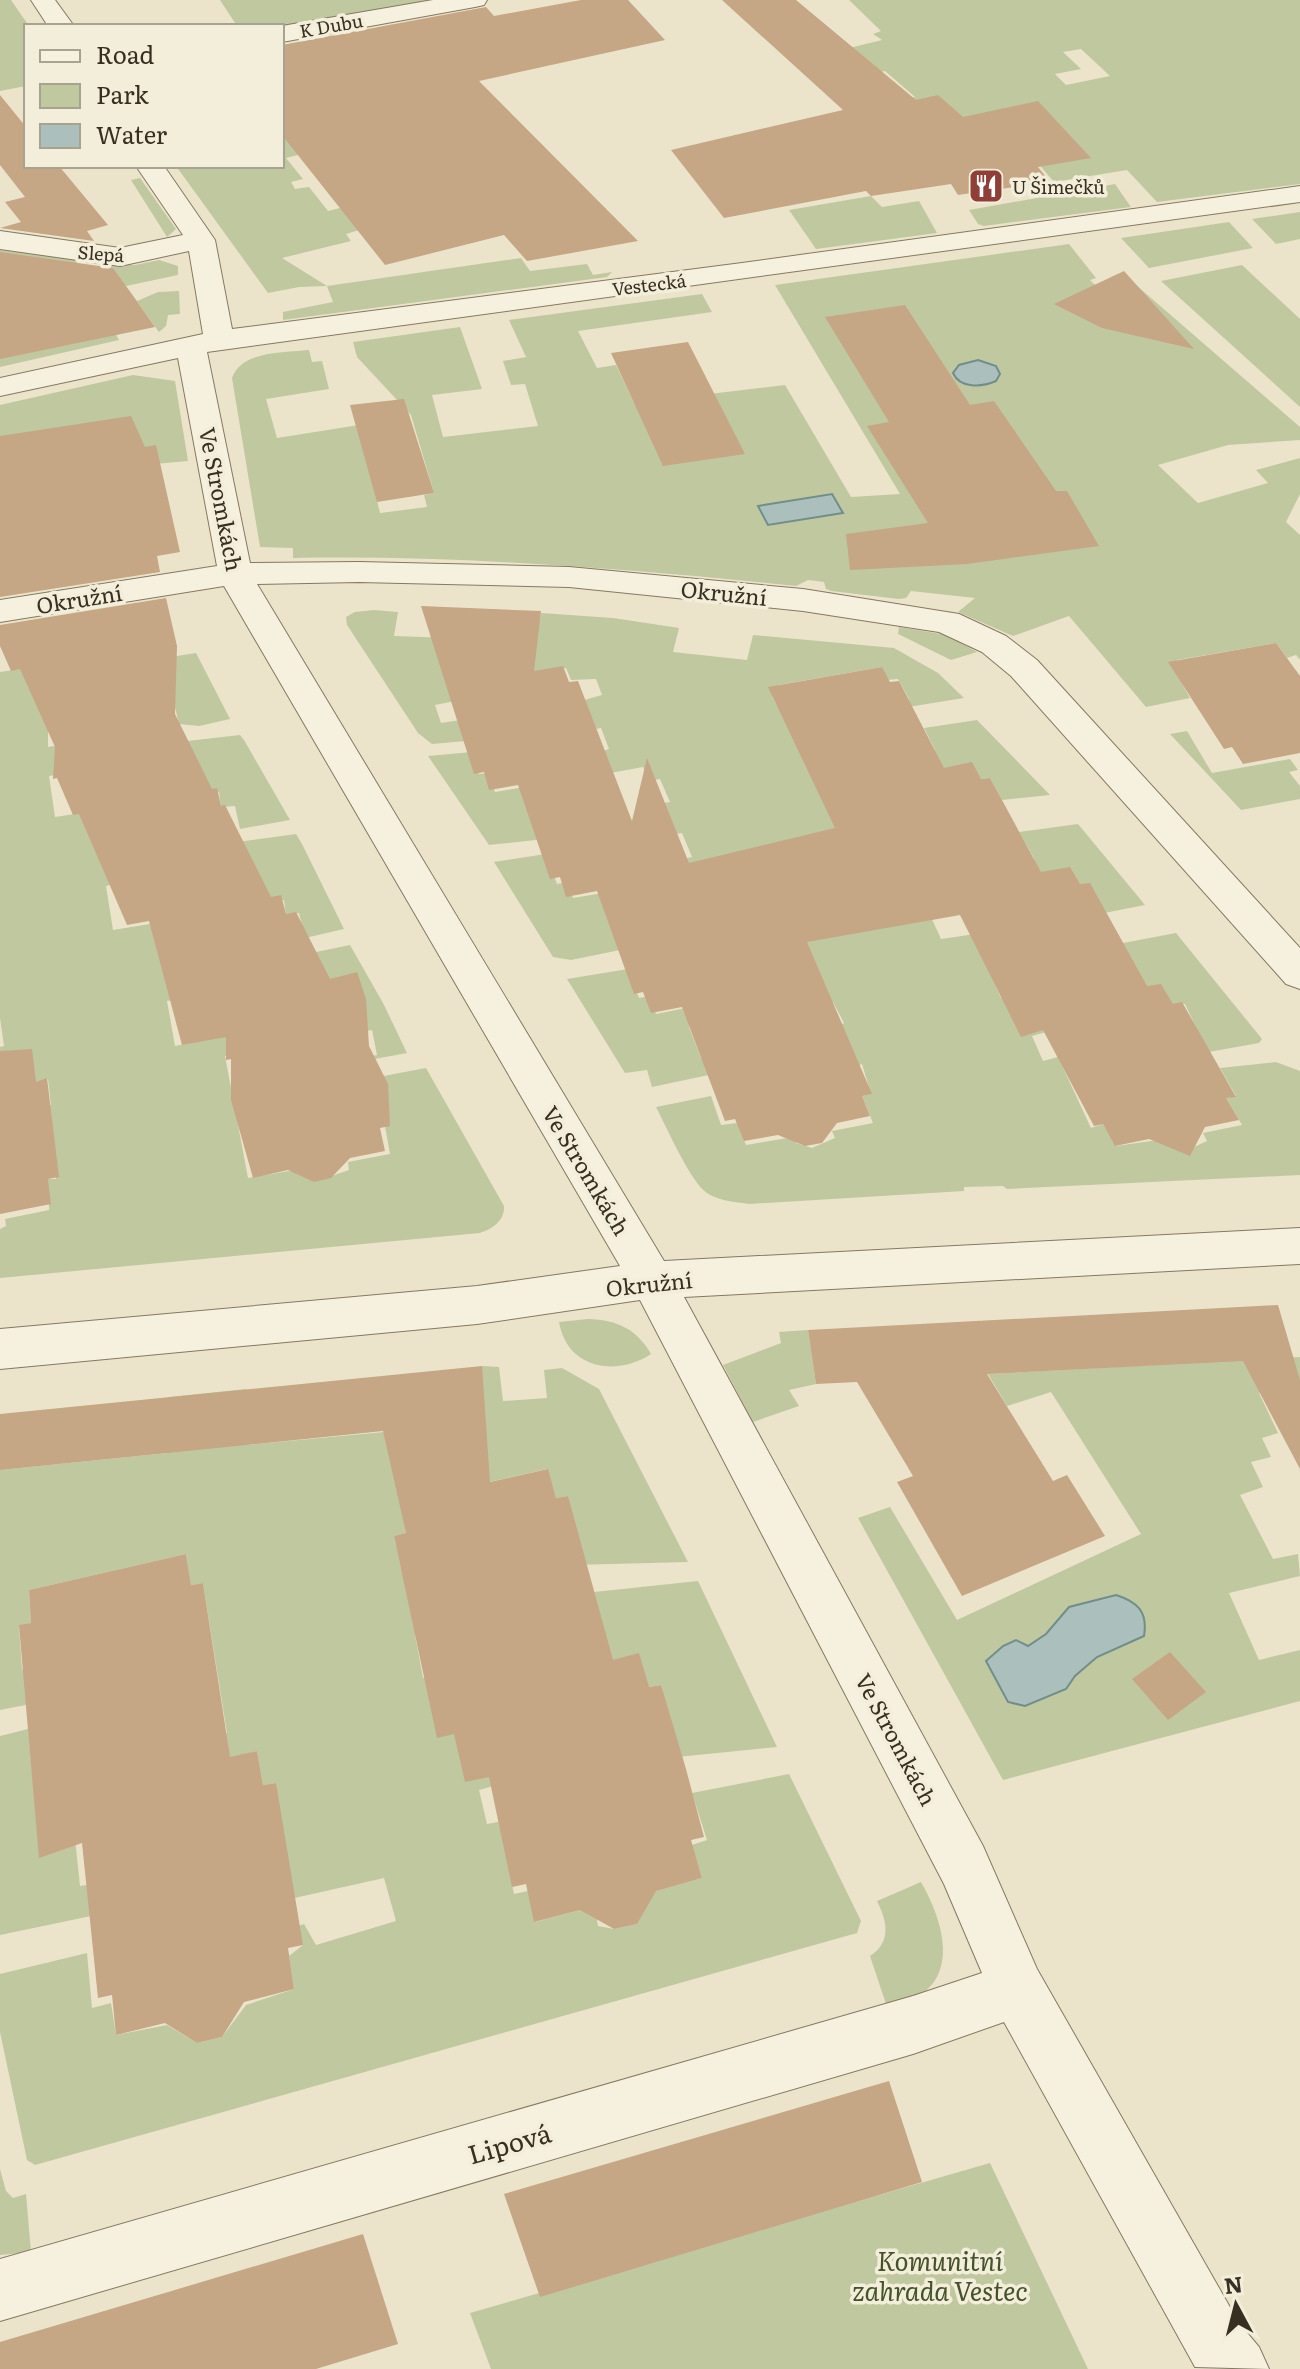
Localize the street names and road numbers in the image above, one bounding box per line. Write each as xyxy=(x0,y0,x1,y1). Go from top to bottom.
street label: K Dubu xyxy=(297,6,365,44)
street label: Slepá xyxy=(77,238,125,268)
street label: Vestecká xyxy=(610,266,688,302)
street label: Ve Stromkách xyxy=(192,424,252,574)
street label: Okružní xyxy=(679,571,769,613)
street label: Okružní xyxy=(34,575,124,621)
street label: Ve Stromkách xyxy=(535,1099,639,1241)
street label: Okružní xyxy=(604,1262,694,1304)
street label: Ve Stromkách xyxy=(848,1667,946,1811)
street label: Lipová xyxy=(463,2112,555,2172)

